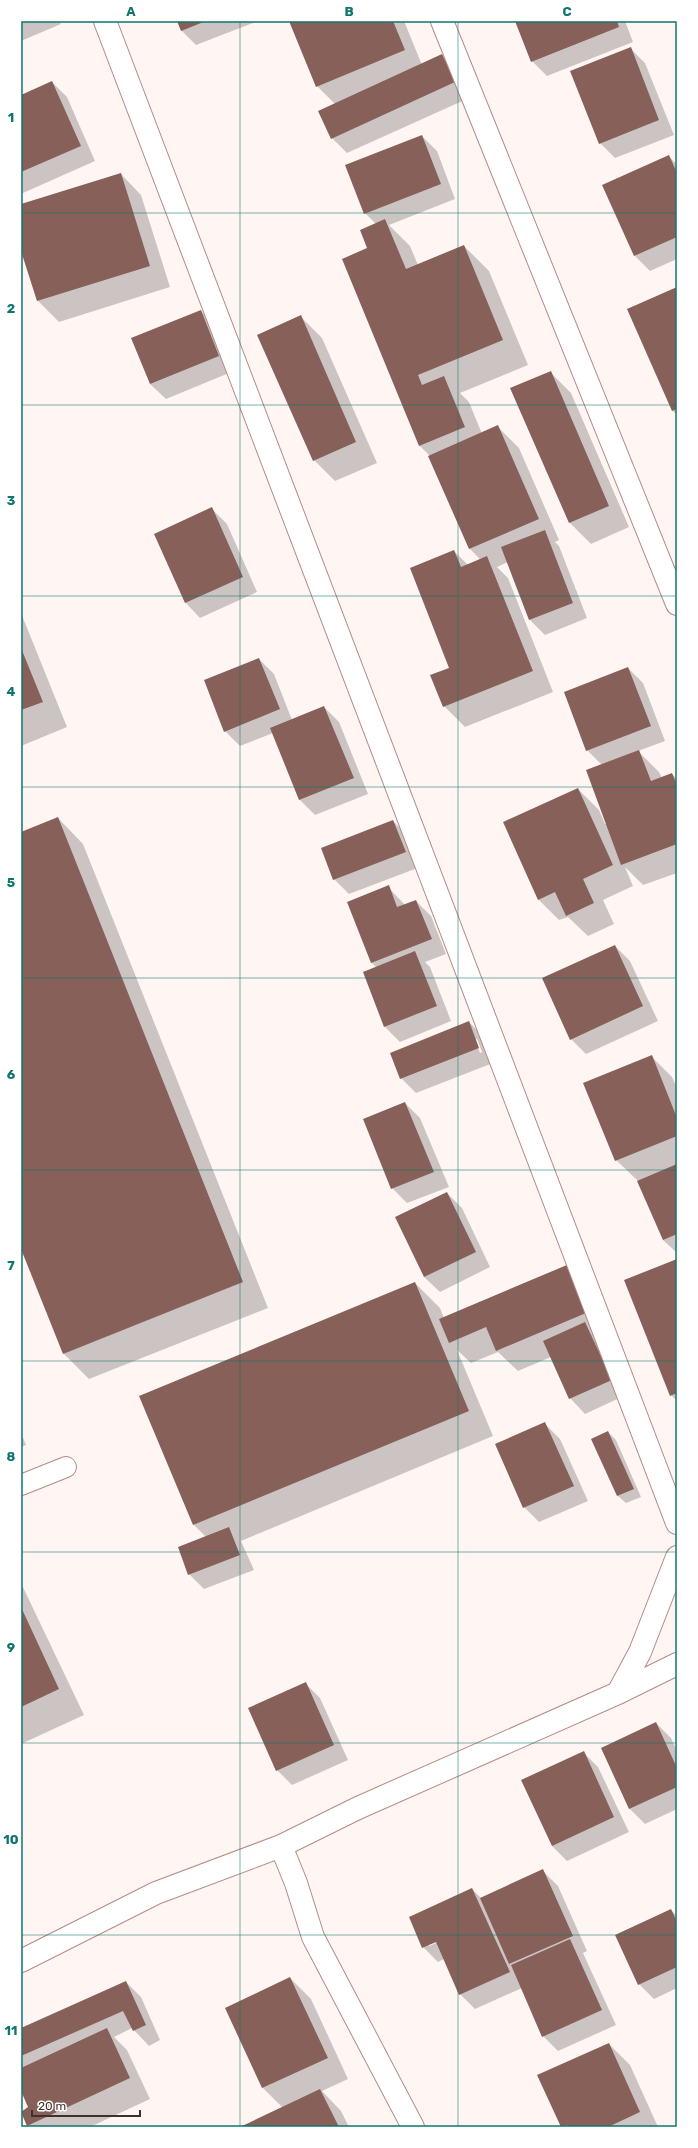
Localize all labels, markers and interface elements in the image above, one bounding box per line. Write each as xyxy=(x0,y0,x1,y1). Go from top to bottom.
text: A xyxy=(126,4,136,19)
text: B xyxy=(344,4,354,19)
text: C xyxy=(562,4,572,19)
text: 1 xyxy=(8,110,14,125)
text: 2 xyxy=(7,301,15,316)
text: 3 xyxy=(7,493,16,508)
text: 4 xyxy=(7,684,16,699)
text: 5 xyxy=(7,875,15,890)
text: 6 xyxy=(7,1067,16,1082)
text: 7 xyxy=(7,1258,15,1273)
text: 8 xyxy=(7,1449,16,1464)
text: 9 xyxy=(7,1640,15,1655)
text: 10 xyxy=(3,1832,19,1847)
text: 11 xyxy=(5,2023,17,2038)
scale bar xyxy=(32,2092,140,2118)
text: 20 m xyxy=(38,2099,66,2113)

